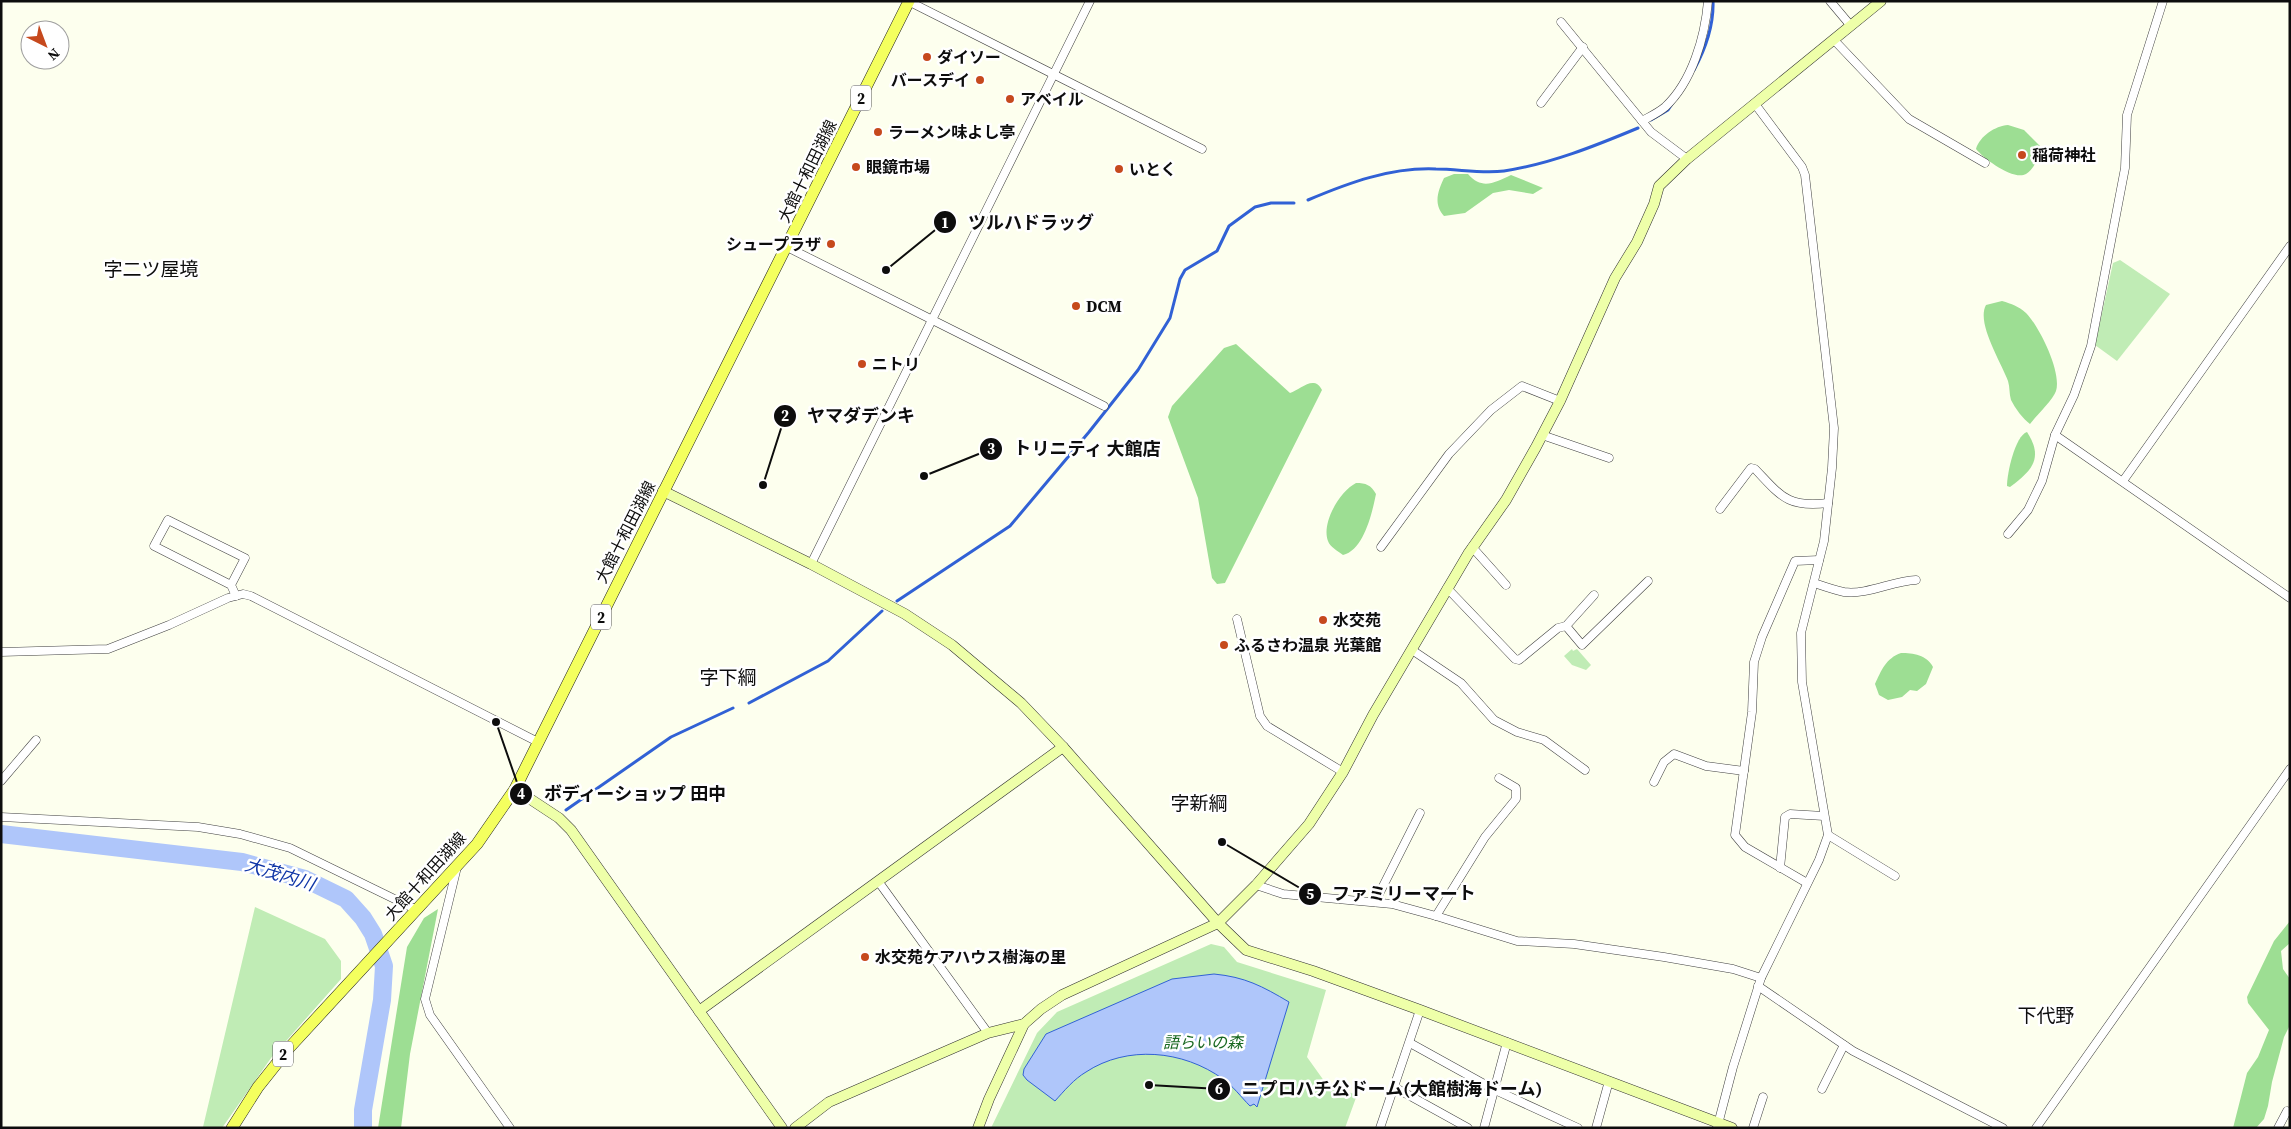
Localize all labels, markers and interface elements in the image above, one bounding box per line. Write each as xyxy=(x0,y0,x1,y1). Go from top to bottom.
north arrow xyxy=(20,20,70,70)
text: N xyxy=(43,44,64,66)
place label: ダイソー xyxy=(937,46,1001,68)
marker: ダイソー xyxy=(921,51,933,63)
place label: バースデイ xyxy=(891,69,970,91)
marker: バースデイ xyxy=(974,74,986,86)
road number: 2 xyxy=(851,86,871,110)
place label: アベイル xyxy=(1020,88,1084,110)
marker: アベイル xyxy=(1004,93,1016,105)
street label: 大館十和田湖線 xyxy=(773,116,841,226)
place label: ラーメン味よし亭 xyxy=(888,121,1015,143)
marker: ラーメン味よし亭 xyxy=(872,126,884,138)
place label: 稲荷神社 xyxy=(2032,144,2096,166)
marker: 稲荷神社 xyxy=(2016,149,2028,161)
place label: 眼鏡市場 xyxy=(866,156,930,178)
place label: いとく xyxy=(1129,158,1177,180)
marker: 眼鏡市場 xyxy=(850,161,862,173)
marker: いとく xyxy=(1113,163,1125,175)
callout: ツルハドラッグ xyxy=(933,206,1104,239)
text: ツルハドラッグ xyxy=(968,210,1094,235)
text: 1 xyxy=(941,212,949,233)
place label: シュープラザ xyxy=(726,233,821,255)
marker: シュープラザ xyxy=(825,238,837,250)
district label: 字二ツ屋境 xyxy=(103,256,199,282)
place label: DCM xyxy=(1086,295,1122,317)
marker: DCM xyxy=(1070,300,1082,312)
place label: ニトリ xyxy=(872,353,920,375)
marker: ニトリ xyxy=(856,358,868,370)
callout: ヤマダデンキ xyxy=(772,399,925,432)
text: ヤマダデンキ xyxy=(807,403,915,428)
text: 2 xyxy=(781,405,789,426)
callout: トリニティ 大館店 xyxy=(978,433,1171,466)
text: トリニティ 大館店 xyxy=(1014,436,1160,461)
text: 3 xyxy=(987,438,995,459)
street label: 大館十和田湖線 xyxy=(590,477,660,587)
road number: 2 xyxy=(591,604,611,630)
place label: 水交苑 xyxy=(1333,609,1381,631)
marker: 水交苑 xyxy=(1317,614,1329,626)
place label: ふるさわ温泉 光葉館 xyxy=(1234,634,1381,656)
marker: ふるさわ温泉 光葉館 xyxy=(1218,639,1230,651)
district label: 字下綱 xyxy=(699,664,757,690)
callout: ボディーショップ 田中 xyxy=(508,777,737,810)
text: ボディーショップ 田中 xyxy=(544,781,726,806)
text: 4 xyxy=(517,783,525,804)
district label: 字新綱 xyxy=(1170,790,1228,816)
street label: 大館十和田湖線 xyxy=(379,827,471,925)
water label: 大茂内川 xyxy=(242,852,320,897)
callout: ファミリーマート xyxy=(1297,877,1486,910)
text: ファミリーマート xyxy=(1332,881,1476,906)
text: 5 xyxy=(1306,883,1314,904)
place label: 水交苑ケアハウス樹海の里 xyxy=(875,946,1066,968)
marker: 水交苑ケアハウス樹海の里 xyxy=(859,951,871,963)
district label: 下代野 xyxy=(2017,1002,2075,1028)
park label: 語らいの森 xyxy=(1163,1031,1245,1053)
road number: 2 xyxy=(273,1042,293,1066)
callout: ニプロハチ公ドーム(大館樹海ドーム) xyxy=(1207,1072,1553,1105)
text: ニプロハチ公ドーム(大館樹海ドーム) xyxy=(1242,1076,1542,1101)
text: 6 xyxy=(1215,1078,1223,1099)

